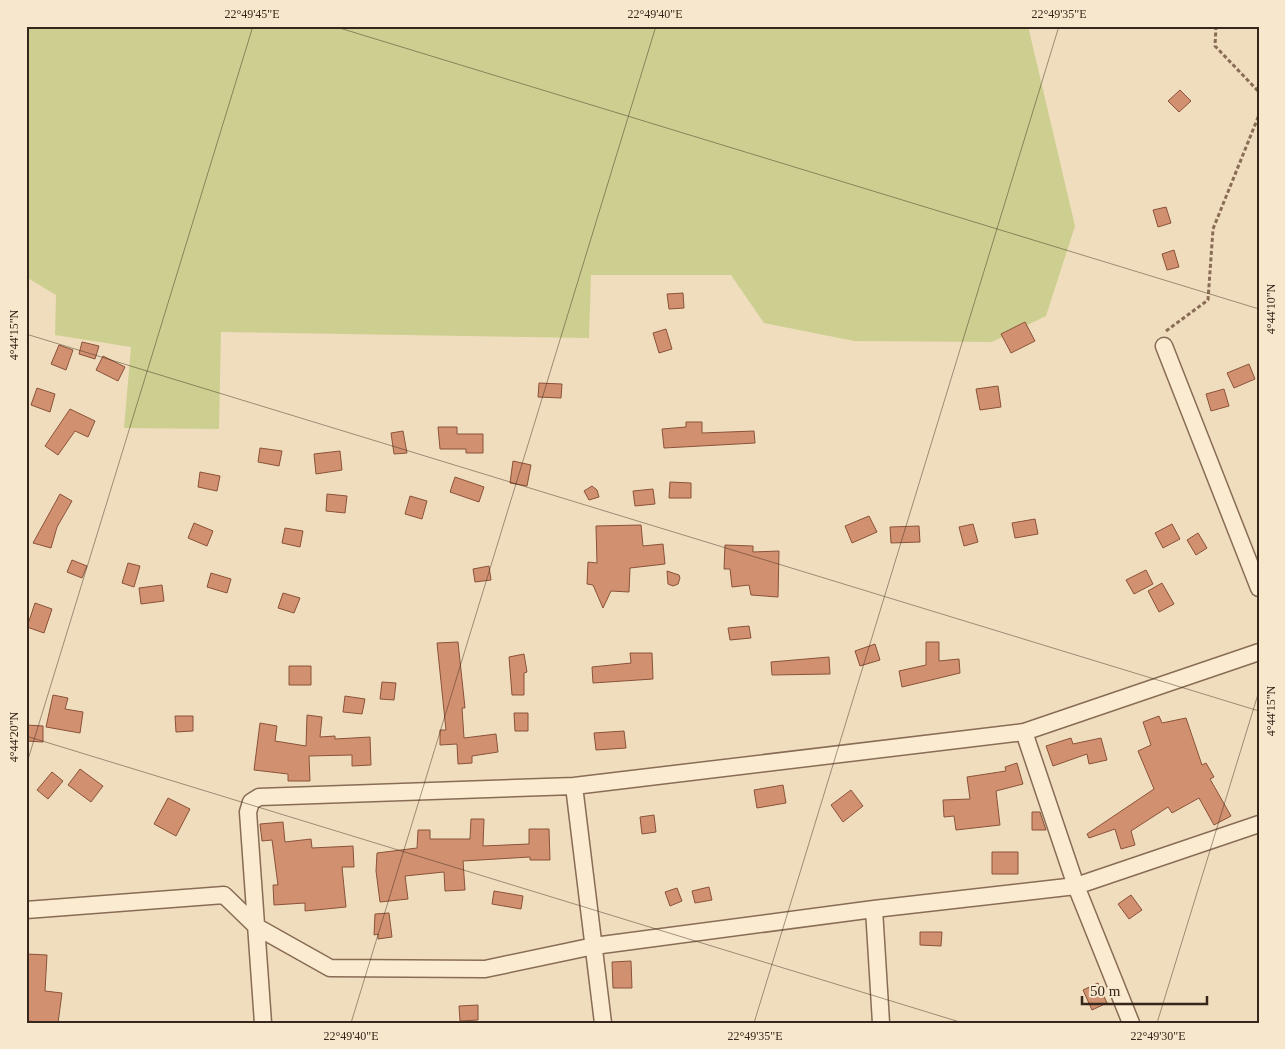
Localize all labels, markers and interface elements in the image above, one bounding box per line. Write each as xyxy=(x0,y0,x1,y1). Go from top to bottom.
text: 22°49'45"E xyxy=(224,7,280,21)
text: 22°49'40"E xyxy=(627,7,683,21)
text: 22°49'35"E xyxy=(1031,7,1087,21)
text: 4°44'10"N xyxy=(1264,283,1278,334)
text: 4°44'15"N xyxy=(7,309,21,360)
text: 4°44'15"N xyxy=(1264,685,1278,736)
text: 4°44'20"N xyxy=(7,711,21,762)
scale bar xyxy=(1082,974,1208,1006)
text: 50 m xyxy=(1090,983,1121,999)
text: 22°49'40"E xyxy=(323,1029,379,1043)
text: 22°49'35"E xyxy=(727,1029,783,1043)
text: 22°49'30"E xyxy=(1130,1029,1186,1043)

